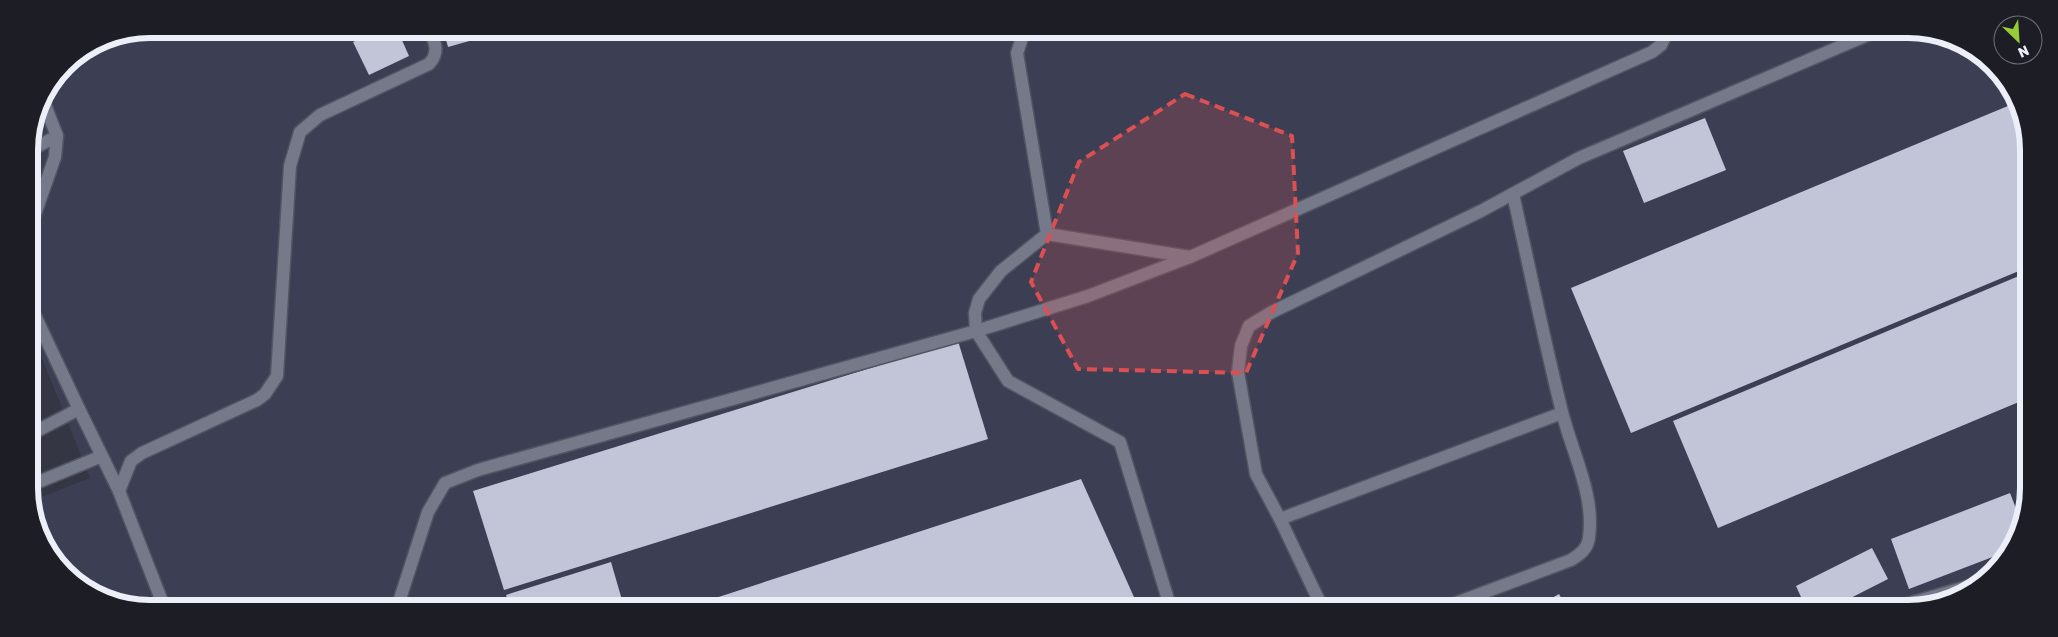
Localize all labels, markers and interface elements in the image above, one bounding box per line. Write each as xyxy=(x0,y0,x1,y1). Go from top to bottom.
north arrow xyxy=(1993,15,2043,65)
text: N xyxy=(2015,41,2031,61)

